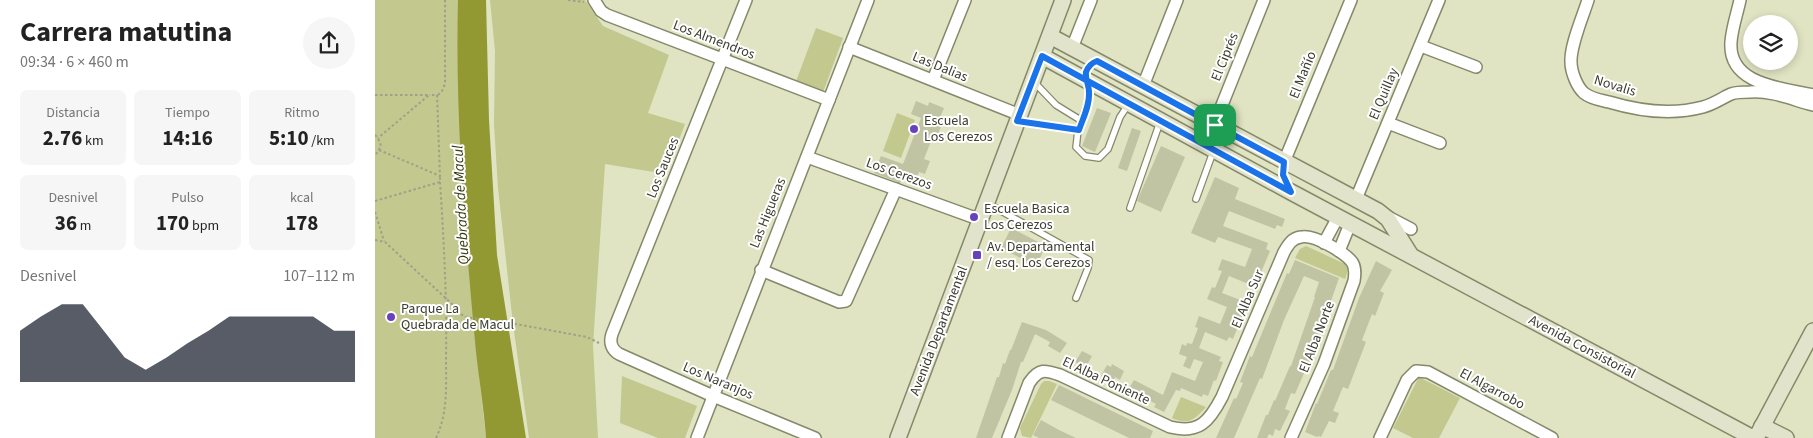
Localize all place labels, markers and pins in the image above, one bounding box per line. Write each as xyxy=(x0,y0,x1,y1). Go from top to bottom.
pin xyxy=(1194,104,1236,146)
place label: Escuela Los Cerezos xyxy=(924,111,993,147)
marker: Escuela Los Cerezos xyxy=(908,123,920,135)
place label: Escuela Basica Los Cerezos xyxy=(984,199,1070,235)
marker: Escuela Basica Los Cerezos xyxy=(968,211,980,223)
place label: Av. Departamental / esq. Los Cerezos xyxy=(987,237,1095,273)
marker: Av. Departamental / esq. Los Cerezos xyxy=(971,249,983,261)
place label: Parque La Quebrada de Macul xyxy=(401,299,515,335)
marker: Parque La Quebrada de Macul xyxy=(385,311,397,323)

